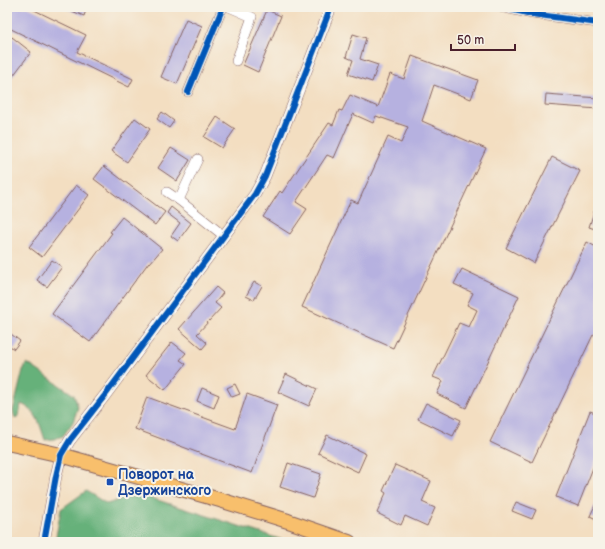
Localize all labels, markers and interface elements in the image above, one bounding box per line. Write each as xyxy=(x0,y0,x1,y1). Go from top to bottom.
scale bar xyxy=(451,26,515,52)
text: 50 m xyxy=(457,33,484,48)
place label: Поворот на Дзержинского xyxy=(118,466,212,499)
marker: Поворот на Дзержинского xyxy=(105,477,115,487)

